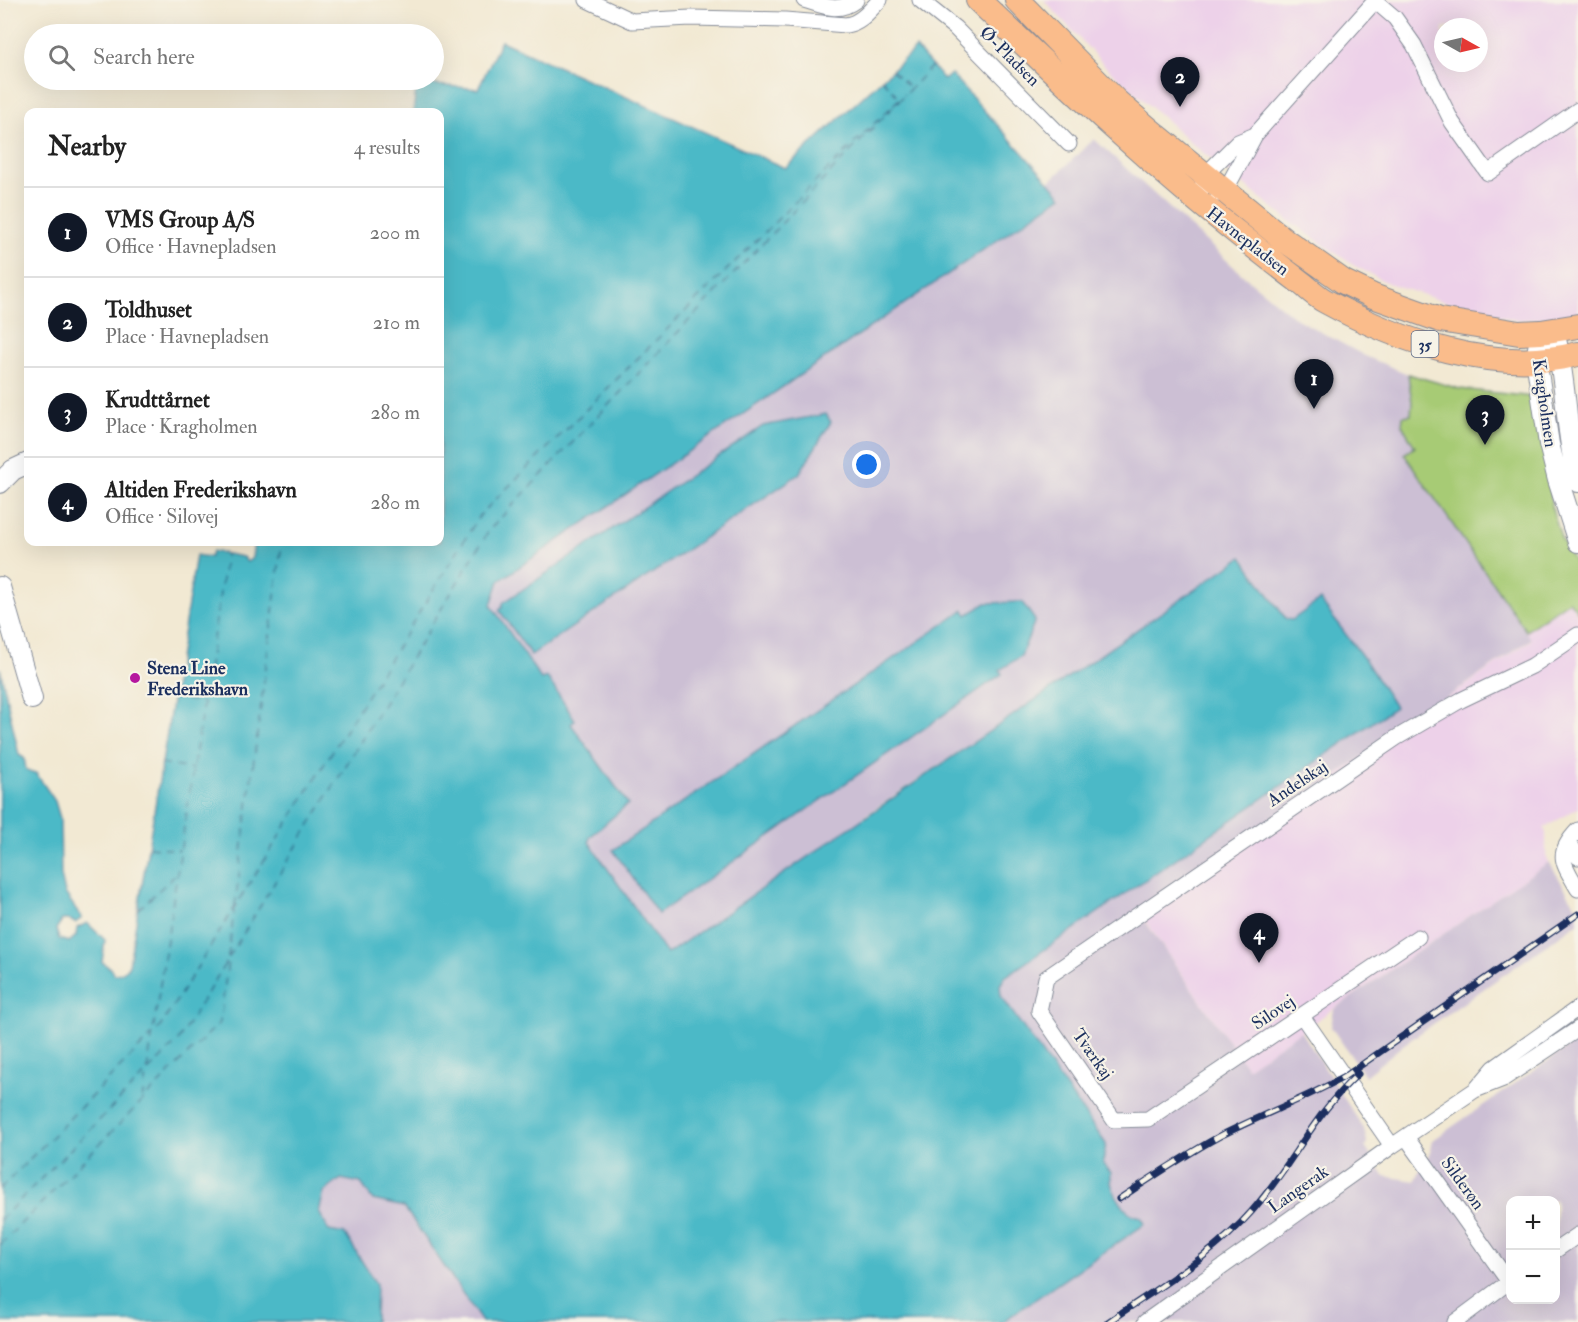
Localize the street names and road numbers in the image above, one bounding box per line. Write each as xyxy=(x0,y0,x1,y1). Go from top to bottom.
street label: Ø-Pladsen xyxy=(974,21,1045,92)
street label: Havnepladsen xyxy=(1202,202,1294,281)
road number: 35 xyxy=(1412,331,1438,357)
street label: Kragholmen xyxy=(1527,357,1562,449)
street label: Andelskaj xyxy=(1262,755,1332,812)
street label: Silovej xyxy=(1247,990,1299,1035)
street label: Tværkaj xyxy=(1067,1024,1118,1084)
street label: Silderøn xyxy=(1436,1152,1490,1214)
street label: Langerak xyxy=(1263,1160,1333,1219)

